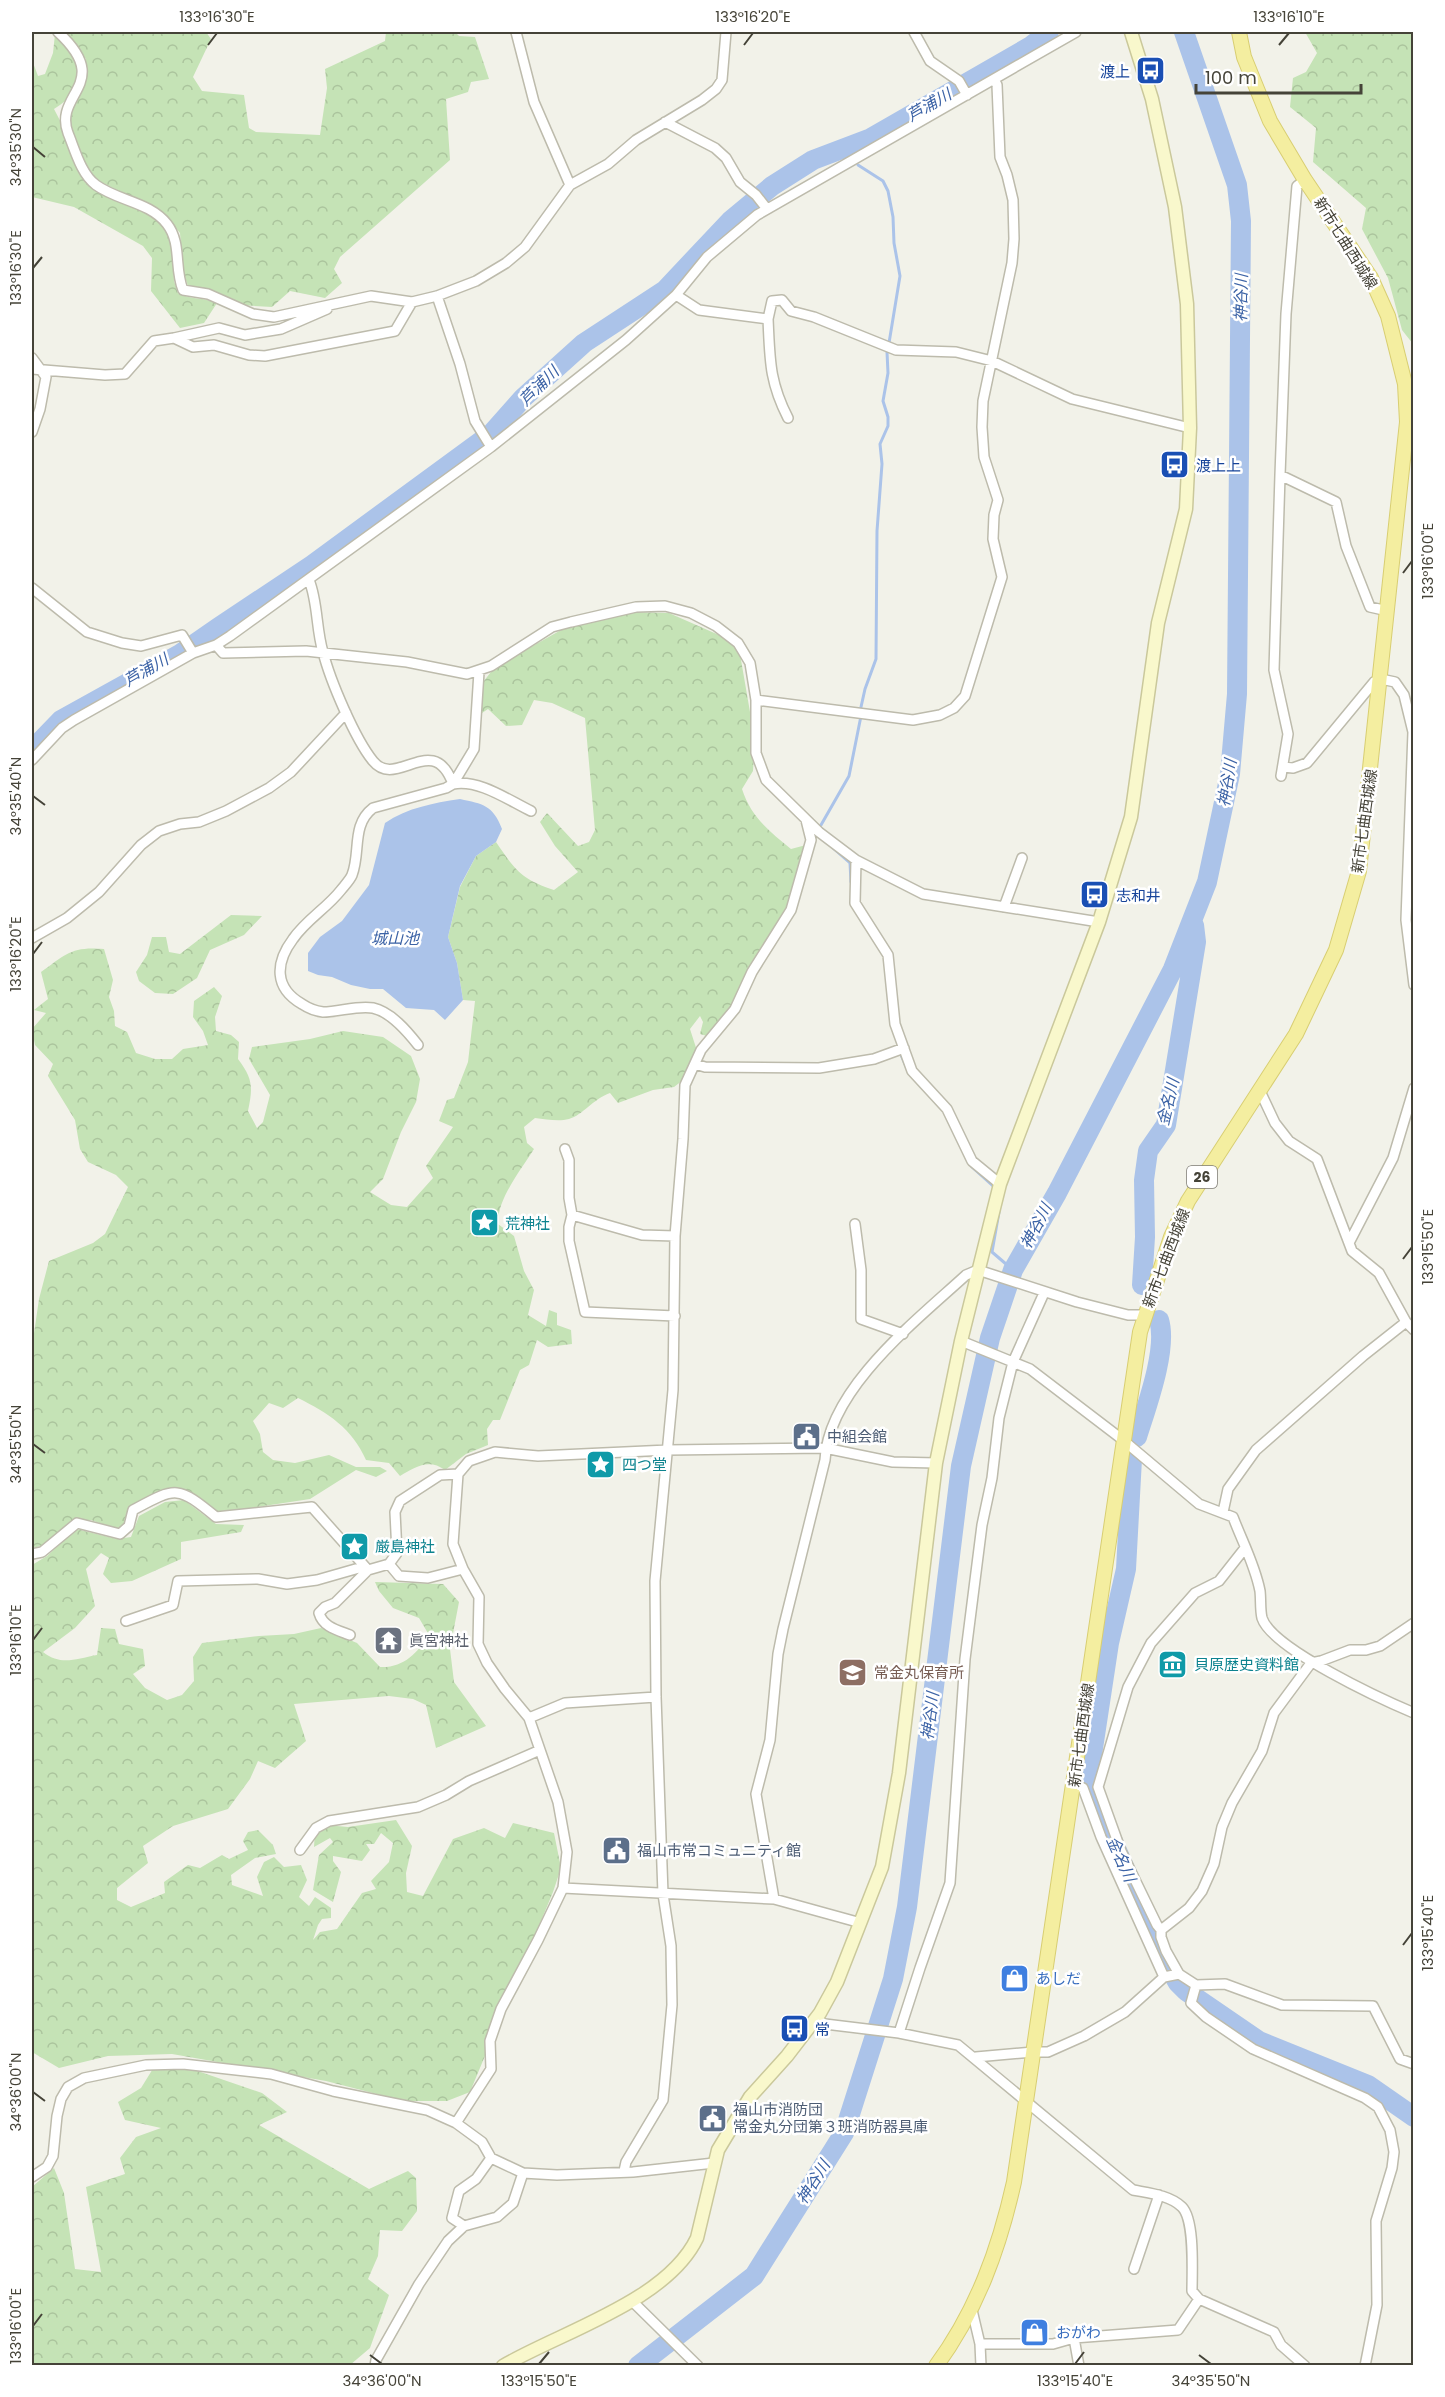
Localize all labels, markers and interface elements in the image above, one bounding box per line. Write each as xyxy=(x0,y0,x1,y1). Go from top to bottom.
text: 133°16'30"E xyxy=(179,6,255,27)
text: 133°16'20"E xyxy=(715,6,791,27)
text: 133°16'10"E xyxy=(1253,6,1325,27)
bus stop icon: 渡上 xyxy=(1135,55,1167,87)
scale bar xyxy=(1196,57,1361,95)
place label: 渡上 xyxy=(1100,61,1130,82)
text: 100 m xyxy=(1205,65,1257,90)
water label: 芦浦川 xyxy=(902,82,957,127)
text: 34°35'30"N xyxy=(5,108,26,186)
street label: 新市七曲西城線 xyxy=(1309,193,1383,293)
text: 133°16'30"E xyxy=(5,230,26,306)
water label: 神谷川 xyxy=(1229,272,1253,322)
water label: 芦浦川 xyxy=(514,359,566,411)
bus stop icon: 渡上上 xyxy=(1159,449,1191,481)
place label: 渡上上 xyxy=(1196,455,1241,476)
text: 133°16'00"E xyxy=(1417,523,1438,599)
water label: 芦浦川 xyxy=(119,647,174,692)
water label: 神谷川 xyxy=(1212,756,1242,809)
text: 34°35'40"N xyxy=(5,757,26,835)
street label: 新市七曲西城線 xyxy=(1346,768,1382,874)
bus stop icon: 志和井 xyxy=(1079,879,1111,911)
place label: 志和井 xyxy=(1116,885,1161,906)
text: 133°16'20"E xyxy=(5,916,26,992)
water label: 城山池 xyxy=(371,927,421,950)
water label: 金名川 xyxy=(1151,1074,1185,1128)
road number: 26 xyxy=(1187,1166,1217,1188)
water label: 神谷川 xyxy=(1015,1198,1058,1253)
street label: 新市七曲西城線 xyxy=(1137,1205,1195,1311)
place icon: 荒神社 xyxy=(468,1207,500,1239)
text: 133°15'50"E xyxy=(1417,1209,1438,1285)
place label: 荒神社 xyxy=(505,1213,550,1234)
text: 34°35'50"N xyxy=(5,1405,26,1483)
public building icon: 中組会館 xyxy=(790,1420,822,1452)
place label: 中組会館 xyxy=(827,1426,887,1447)
place icon: 四つ堂 xyxy=(585,1448,617,1480)
place label: 四つ堂 xyxy=(622,1454,667,1475)
place icon: 厳島神社 xyxy=(338,1530,370,1562)
place label: 厳島神社 xyxy=(375,1536,435,1557)
text: 133°16'10"E xyxy=(5,1604,26,1676)
temple icon: 眞宮神社 xyxy=(372,1624,404,1656)
place label: 眞宮神社 xyxy=(409,1630,469,1651)
museum icon: 貝原歴史資料館 xyxy=(1157,1648,1189,1680)
place label: 貝原歴史資料館 xyxy=(1194,1654,1299,1675)
school or university icon: 常金丸保育所 xyxy=(837,1656,869,1688)
place label: 常金丸保育所 xyxy=(874,1662,964,1683)
street label: 新市七曲西城線 xyxy=(1063,1682,1099,1788)
water label: 神谷川 xyxy=(916,1689,945,1741)
water label: 金名川 xyxy=(1101,1832,1142,1887)
public building icon: 福山市常コミュニティ館 xyxy=(600,1834,632,1866)
place label: 福山市常コミュニティ館 xyxy=(637,1840,801,1861)
text: 133°15'40"E xyxy=(1417,1895,1438,1971)
shop icon: あしだ xyxy=(999,1962,1031,1994)
place label: あしだ xyxy=(1036,1968,1081,1989)
bus stop icon: 常 xyxy=(778,2013,810,2045)
place label: 常 xyxy=(815,2019,830,2040)
text: 34°36'00"N xyxy=(5,2053,26,2131)
place label: 福山市消防団 常金丸分団第３班消防器具庫 xyxy=(733,2099,928,2137)
public building icon: 福山市消防団 常金丸分団第３班消防器具庫 xyxy=(696,2102,728,2134)
water label: 神谷川 xyxy=(791,2154,837,2208)
text: 133°16'00"E xyxy=(5,2288,26,2364)
shop icon: おがわ xyxy=(1019,2316,1051,2348)
place label: おがわ xyxy=(1056,2322,1101,2343)
text: 34°36'00"N xyxy=(343,2370,421,2391)
text: 133°15'50"E xyxy=(501,2370,577,2391)
text: 133°15'40"E xyxy=(1037,2370,1113,2391)
text: 34°35'50"N xyxy=(1172,2370,1250,2391)

